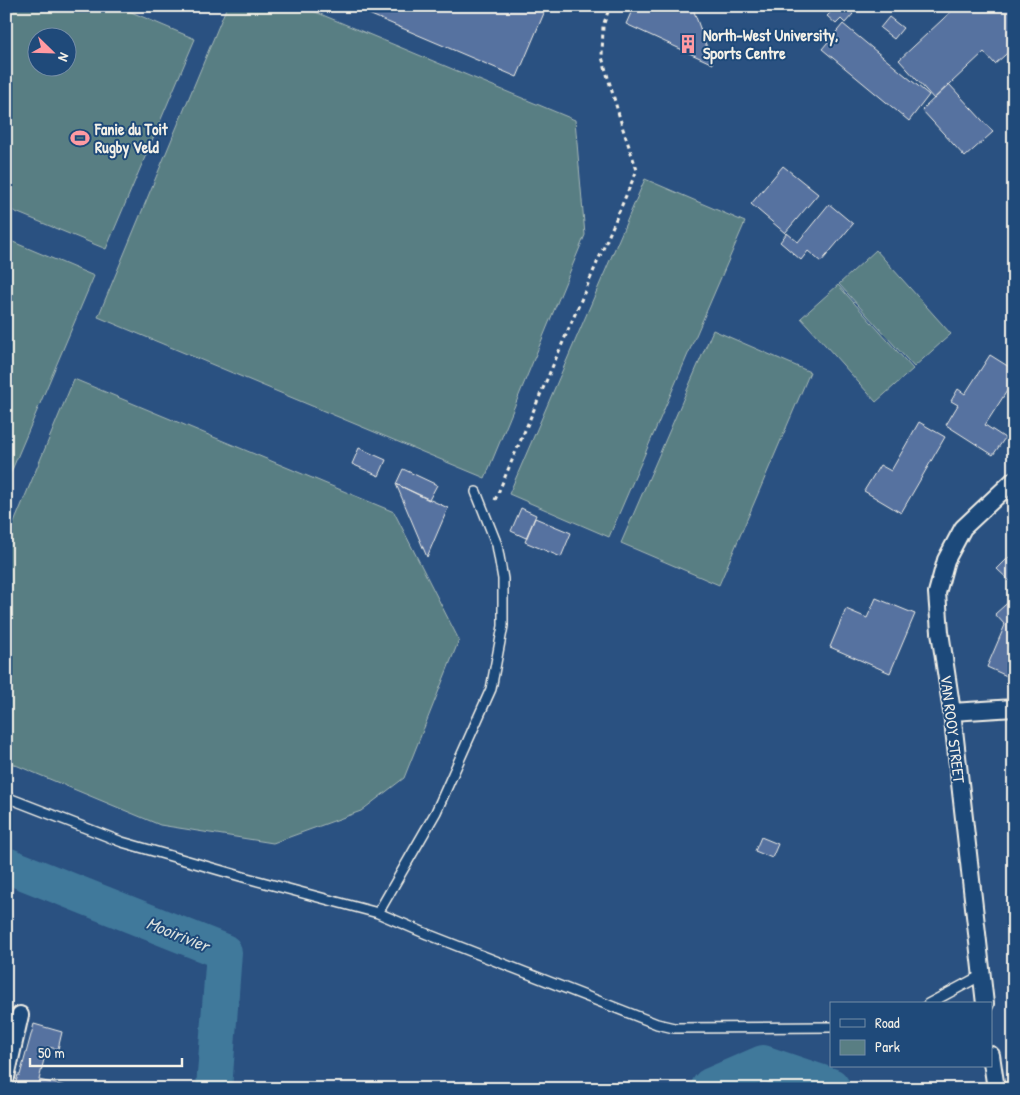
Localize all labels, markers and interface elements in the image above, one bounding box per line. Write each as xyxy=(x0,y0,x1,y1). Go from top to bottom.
place label: North-West University, Sports Centre xyxy=(703,24,838,65)
north arrow xyxy=(28,28,78,78)
building icon: North-West University, Sports Centre xyxy=(677,33,699,55)
text: N xyxy=(54,50,75,65)
place label: Fanie du Toit Rugby Veld xyxy=(94,118,168,159)
sports icon: Fanie du Toit Rugby Veld xyxy=(69,127,91,149)
street label: VAN ROOY STREET xyxy=(935,674,971,785)
water label: Mooirivier xyxy=(143,910,215,959)
legend xyxy=(830,1002,992,1068)
text: Road xyxy=(875,1012,900,1033)
scale bar xyxy=(30,1035,182,1067)
text: Park xyxy=(875,1036,900,1057)
text: 50 m xyxy=(38,1042,65,1063)

